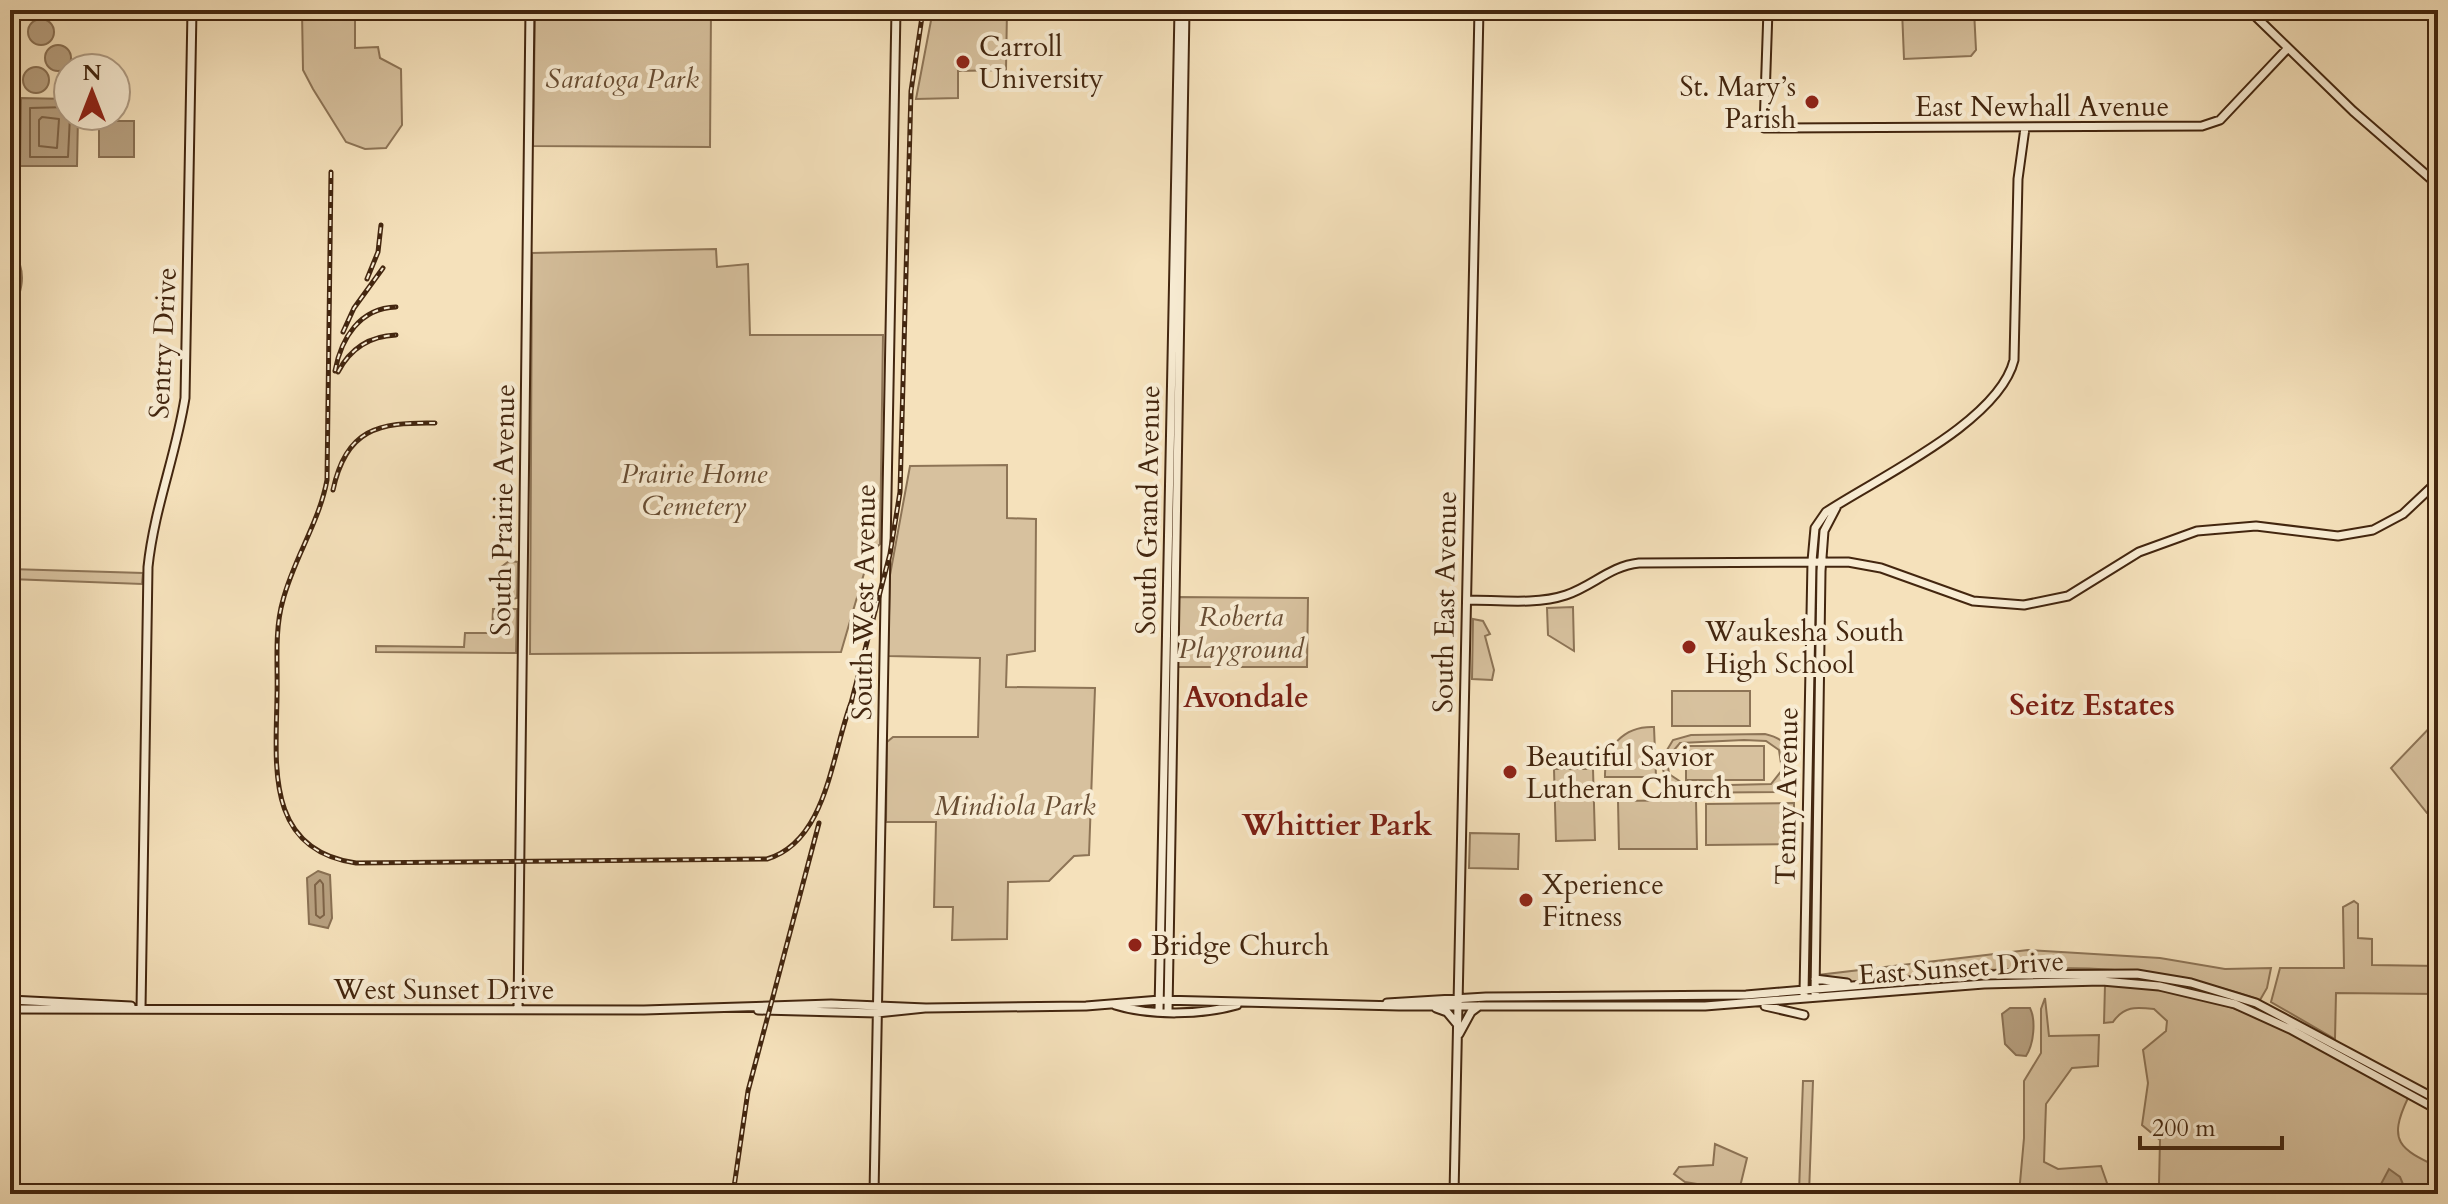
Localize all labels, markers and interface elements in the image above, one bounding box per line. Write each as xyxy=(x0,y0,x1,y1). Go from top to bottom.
place label: Carroll University xyxy=(979,28,1104,98)
north arrow xyxy=(52,52,132,132)
marker: Carroll University xyxy=(954,53,972,71)
text: N xyxy=(82,58,102,88)
park label: Saratoga Park xyxy=(545,60,699,98)
place label: St. Mary’s Parish xyxy=(1679,68,1796,138)
street label: East Newhall Avenue xyxy=(1915,88,2169,126)
marker: St. Mary’s Parish xyxy=(1803,93,1821,111)
street label: Sentry Drive xyxy=(140,266,186,420)
street label: South Prairie Avenue xyxy=(482,384,524,636)
street label: South Grand Avenue xyxy=(1127,385,1169,635)
park label: Prairie Home Cemetery xyxy=(621,455,767,525)
street label: South West Avenue xyxy=(843,483,885,721)
street label: South East Avenue xyxy=(1424,491,1466,713)
park label: Roberta Playground xyxy=(1178,598,1305,668)
place label: Waukesha South High School xyxy=(1704,613,1904,683)
marker: Waukesha South High School xyxy=(1680,638,1698,656)
district label: Avondale xyxy=(1183,677,1309,718)
district label: Seitz Estates xyxy=(2009,685,2175,726)
street label: Tenny Avenue xyxy=(1766,707,1808,885)
place label: Beautiful Savior Lutheran Church xyxy=(1526,738,1731,808)
marker: Beautiful Savior Lutheran Church xyxy=(1501,763,1519,781)
park label: Mindiola Park xyxy=(934,787,1096,825)
district label: Whittier Park xyxy=(1241,805,1432,846)
place label: Xperience Fitness xyxy=(1542,866,1664,936)
marker: Xperience Fitness xyxy=(1517,891,1535,909)
place label: Bridge Church xyxy=(1151,927,1329,965)
marker: Bridge Church xyxy=(1126,936,1144,954)
street label: East Sunset Drive xyxy=(1857,942,2065,994)
street label: West Sunset Drive xyxy=(333,971,554,1009)
scale bar xyxy=(2140,1100,2282,1150)
text: 200 m xyxy=(2152,1112,2216,1145)

